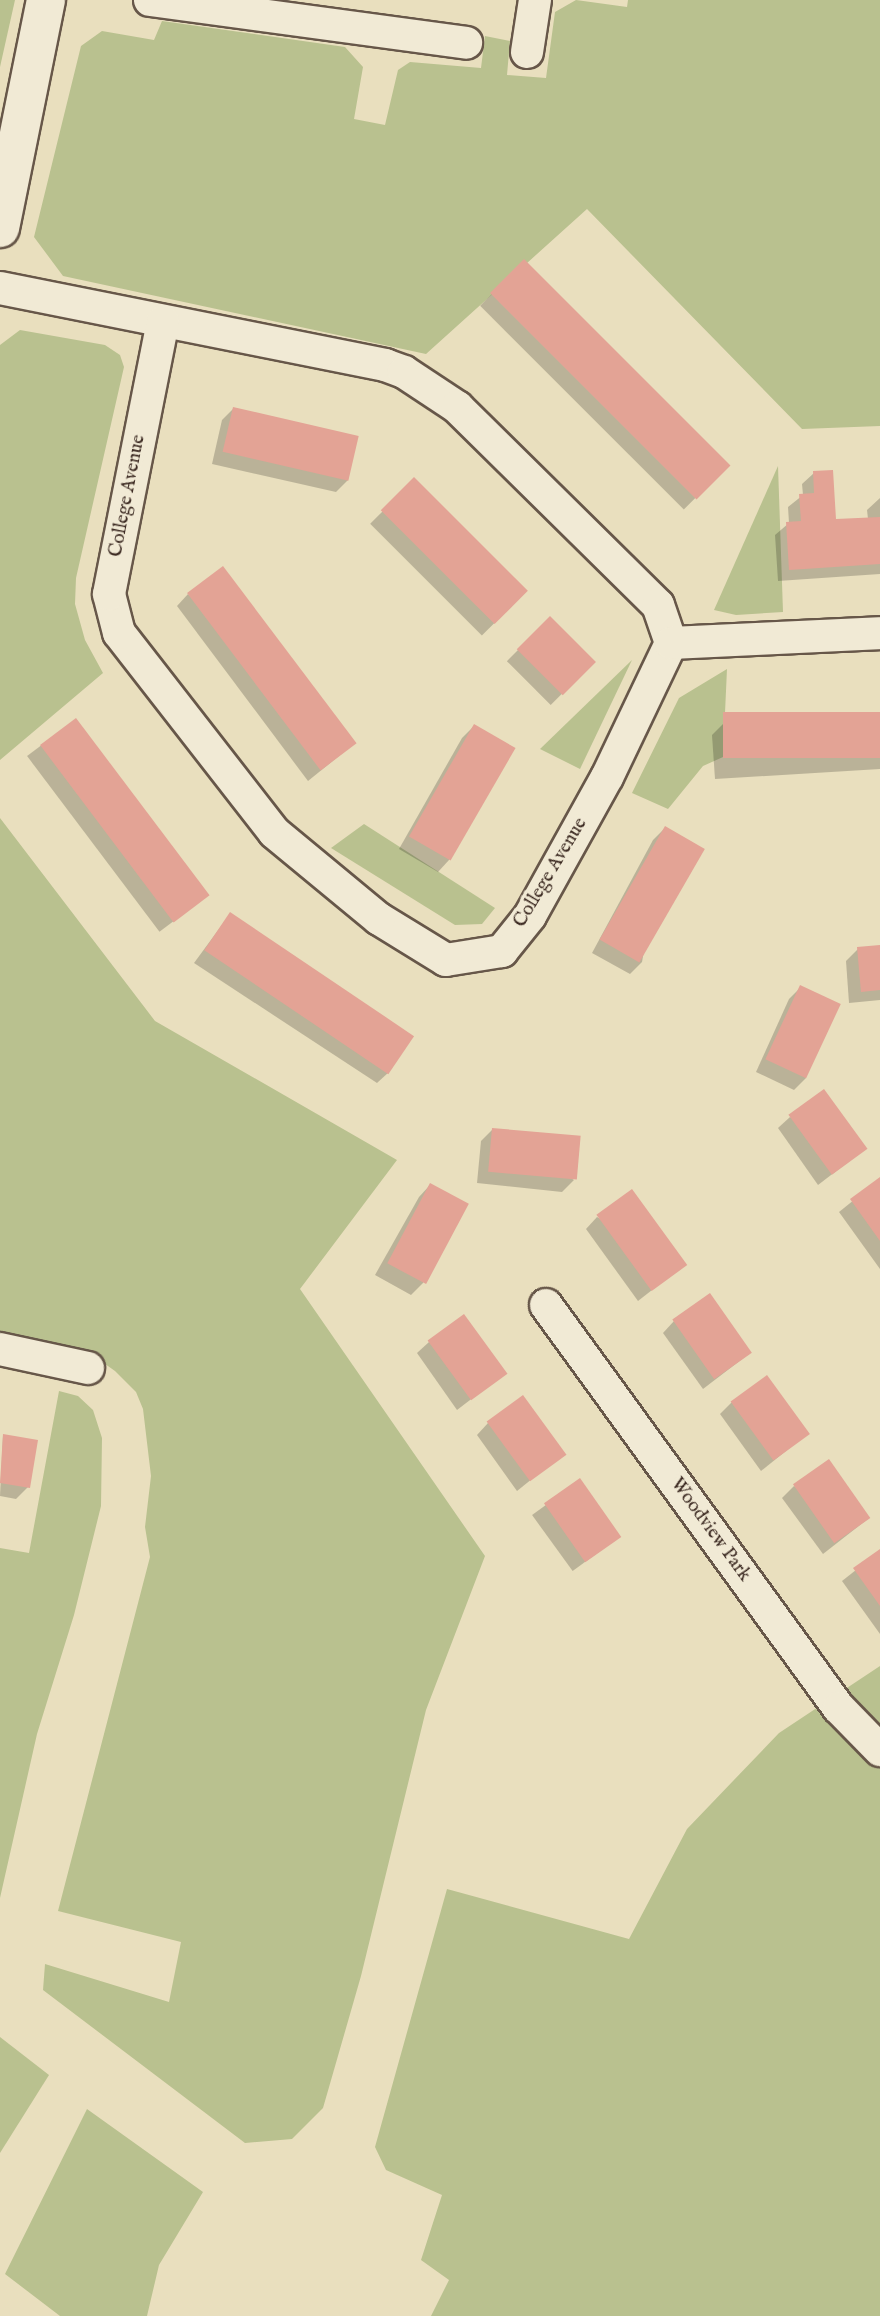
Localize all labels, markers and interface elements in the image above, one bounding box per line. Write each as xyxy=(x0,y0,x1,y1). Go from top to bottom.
street label: College Avenue xyxy=(105,433,151,559)
street label: College Avenue xyxy=(509,814,593,932)
street label: Woodview Park xyxy=(665,1474,755,1586)

